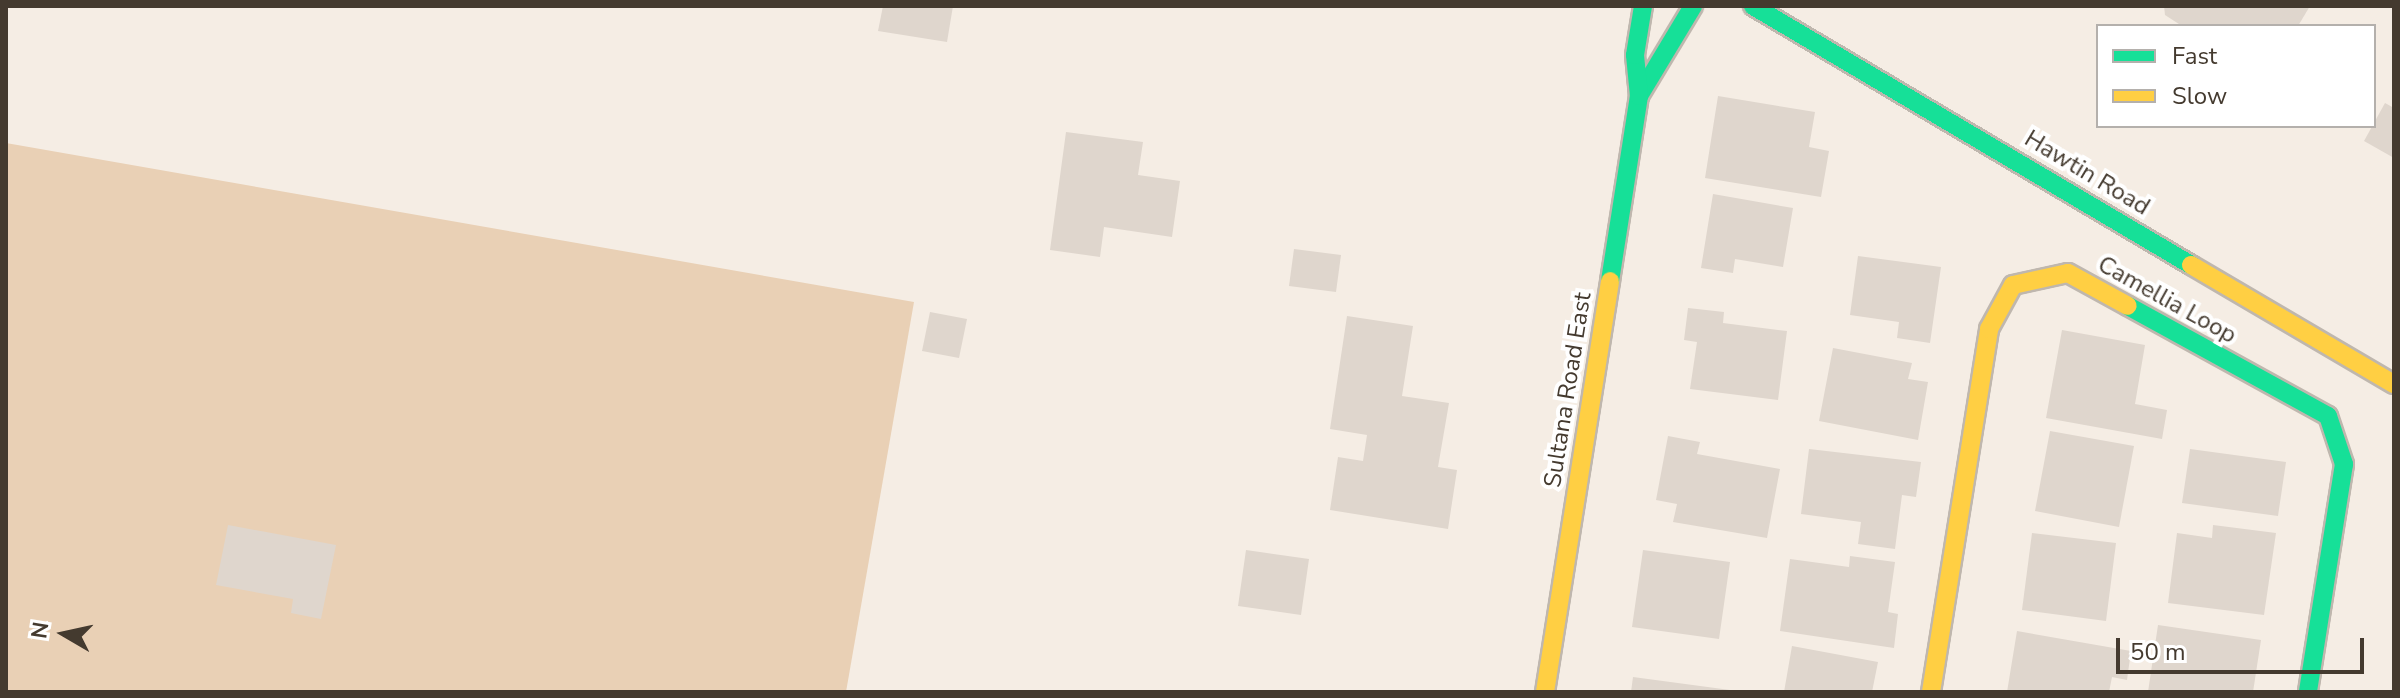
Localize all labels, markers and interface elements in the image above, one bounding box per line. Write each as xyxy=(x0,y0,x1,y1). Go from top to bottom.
legend xyxy=(2096,24,2376,128)
text: Fast xyxy=(2172,40,2217,72)
text: Slow xyxy=(2172,80,2227,112)
street label: Hawtin Road xyxy=(2019,124,2155,222)
street label: Camellia Loop xyxy=(2093,250,2241,350)
street label: Sultana Road East xyxy=(1538,290,1598,490)
north arrow xyxy=(24,594,104,674)
text: N xyxy=(24,620,56,641)
scale bar xyxy=(2120,622,2368,672)
text: 50 m xyxy=(2130,636,2186,668)

